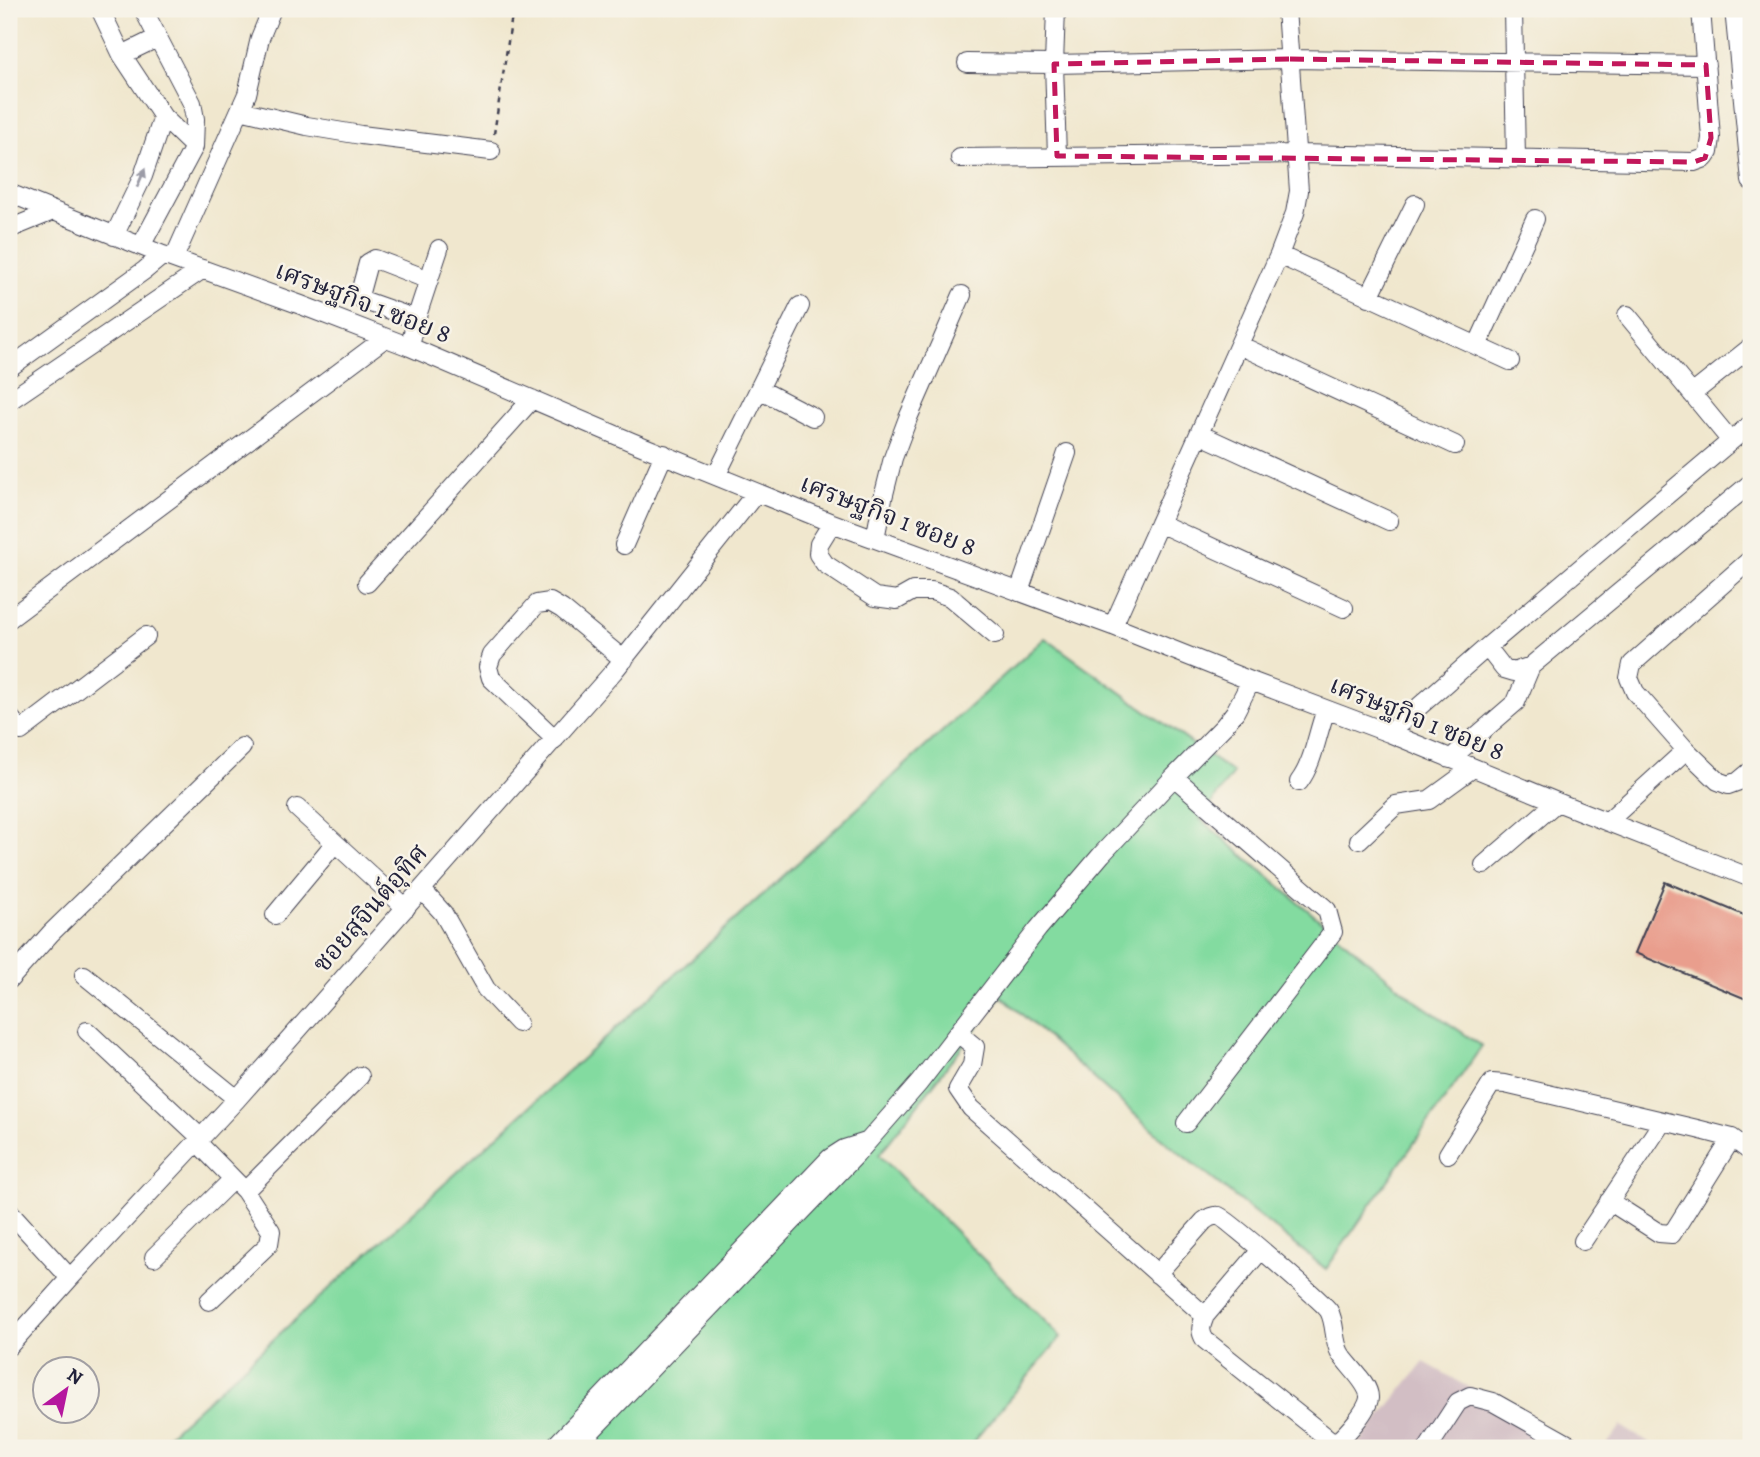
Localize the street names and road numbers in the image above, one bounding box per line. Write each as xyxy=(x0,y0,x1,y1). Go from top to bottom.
street label: เศรษฐกิจ 1 ซอย 8 xyxy=(270,252,456,352)
street label: เศรษฐกิจ 1 ซอย 8 xyxy=(795,465,981,565)
street label: เศรษฐกิจ 1 ซอย 8 xyxy=(1324,667,1510,769)
street label: ซอยสุจินต์อุทิศ xyxy=(304,836,436,980)

